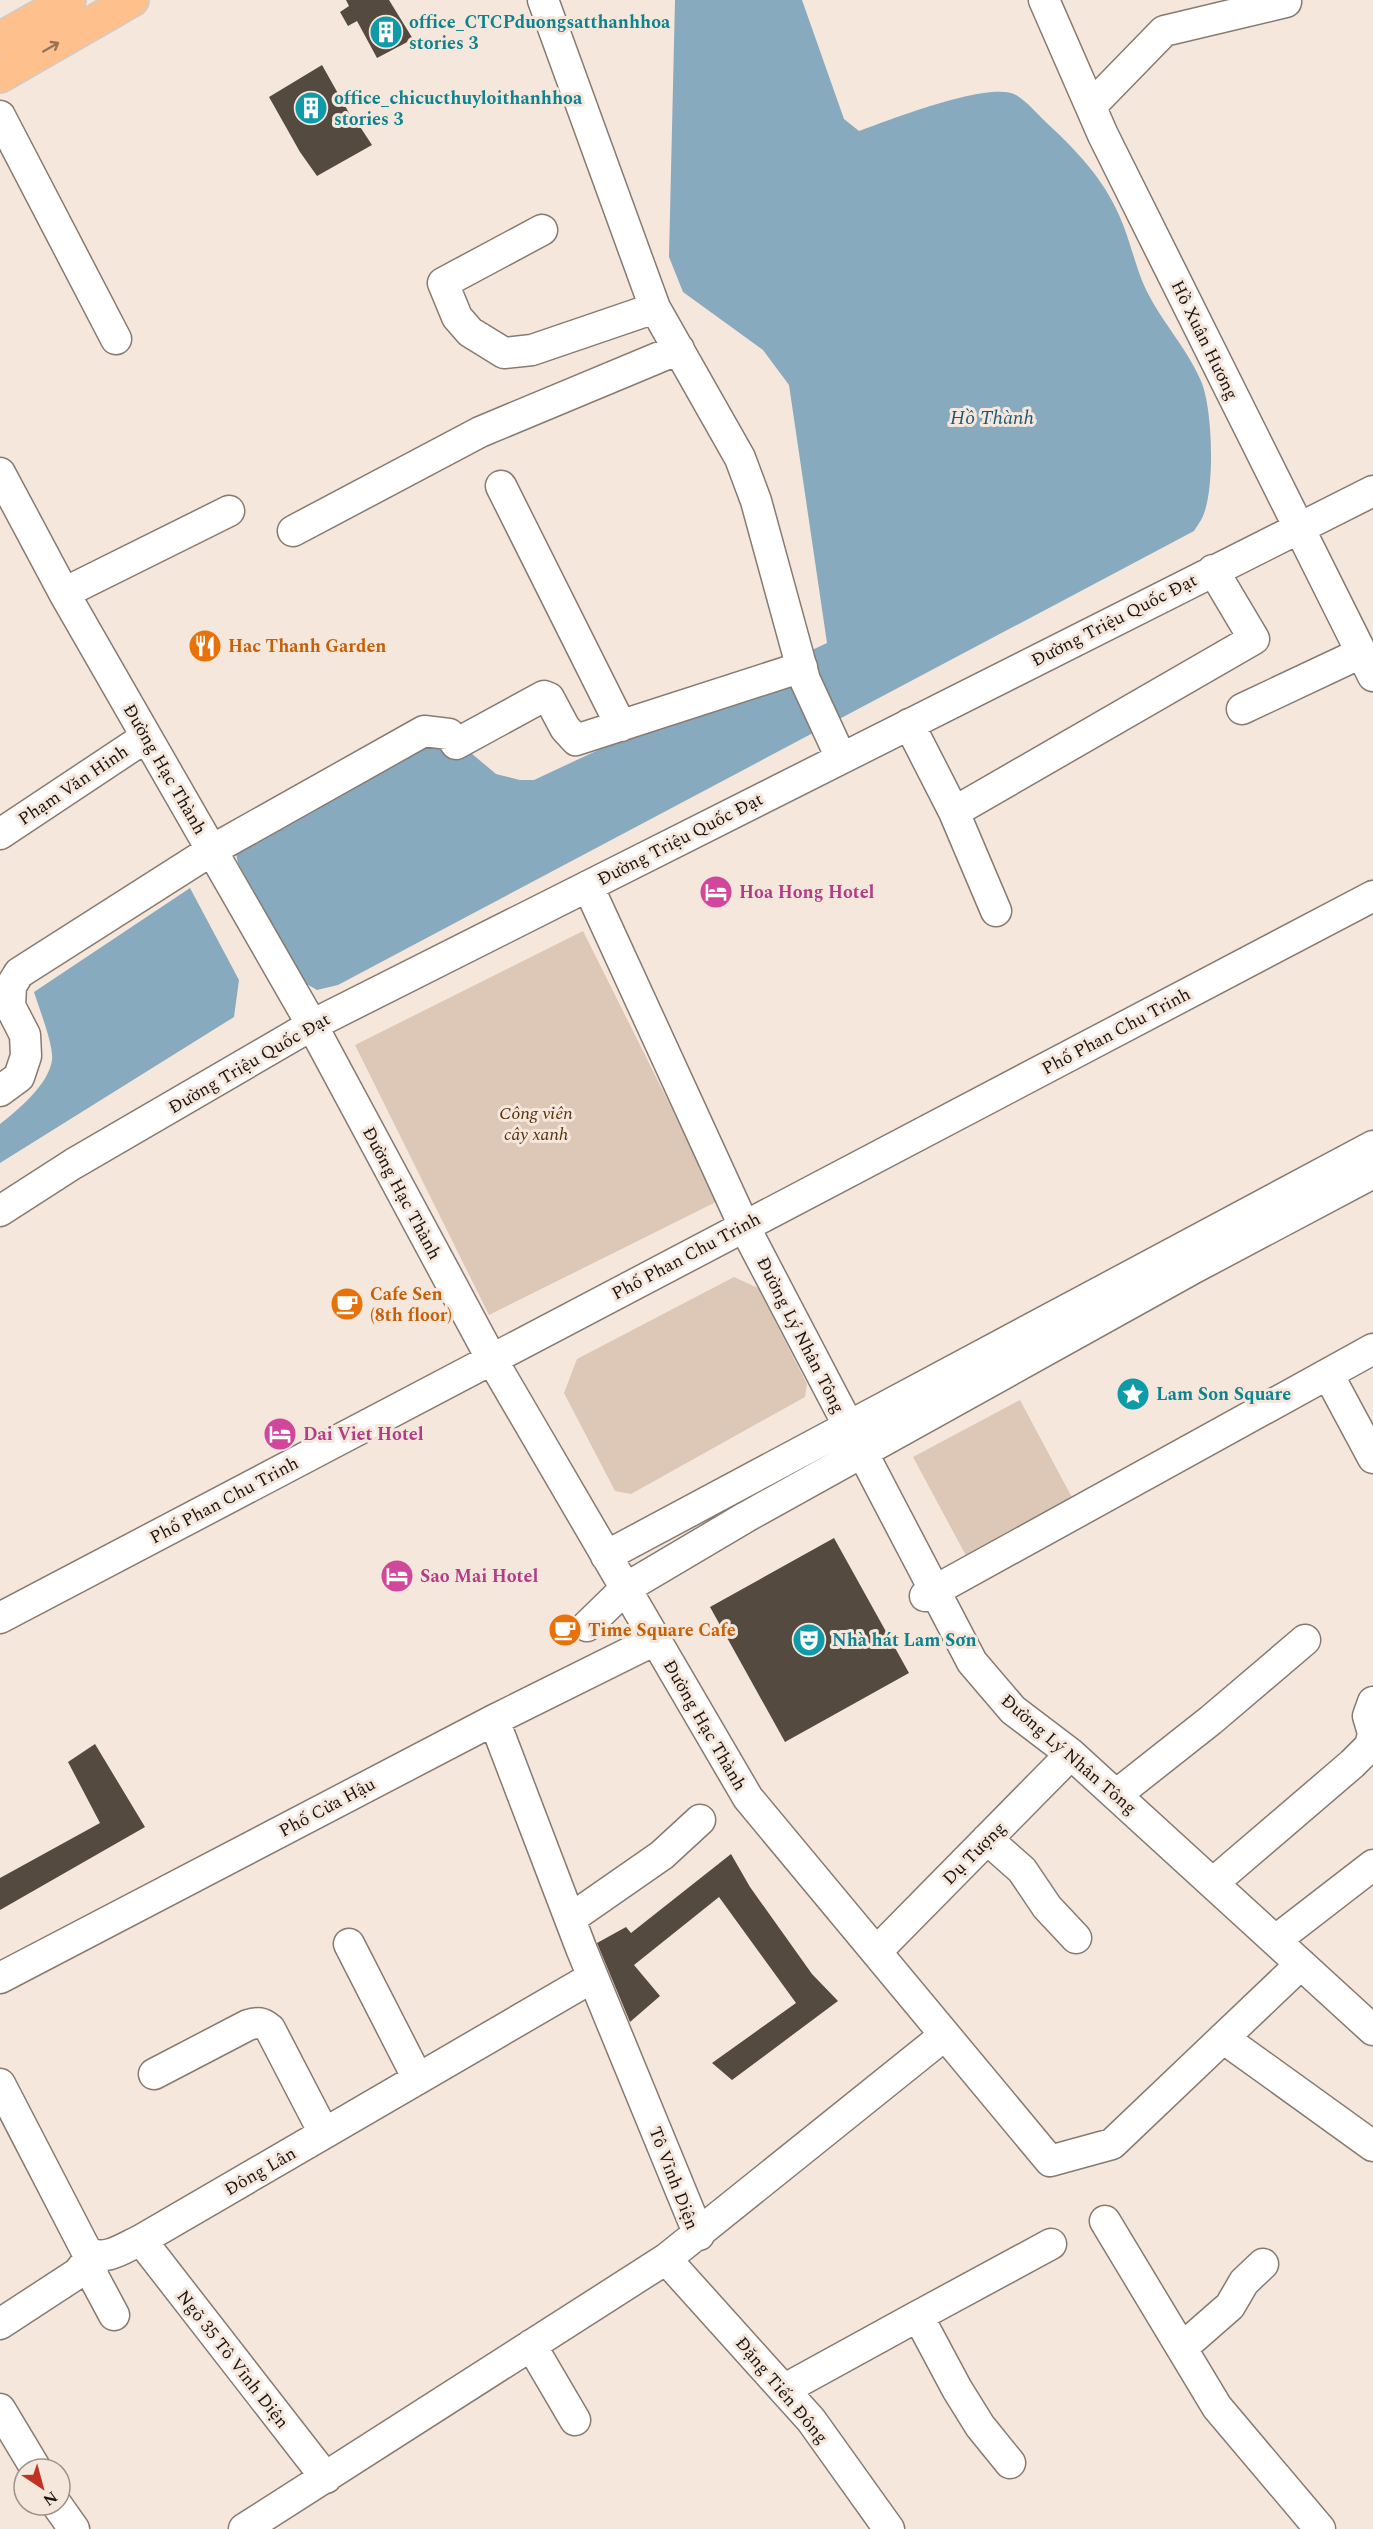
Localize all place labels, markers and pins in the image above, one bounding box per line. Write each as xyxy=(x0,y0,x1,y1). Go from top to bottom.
place label: office_CTCPduongsatthanhhoa stories 3 xyxy=(409,9,671,57)
building icon: office_CTCPduongsatthanhhoa stories 3 xyxy=(368,14,404,50)
place label: office_chicucthuyloithanhhoa stories 3 xyxy=(334,85,583,133)
building icon: office_chicucthuyloithanhhoa stories 3 xyxy=(293,90,329,126)
restaurant icon: Hac Thanh Garden xyxy=(187,628,223,664)
place label: Hac Thanh Garden xyxy=(228,633,386,660)
hotel icon: Hoa Hong Hotel xyxy=(698,874,734,910)
place label: Hoa Hong Hotel xyxy=(739,879,875,906)
place label: Cafe Sen (8th floor) xyxy=(370,1281,452,1329)
cafe icon: Cafe Sen (8th floor) xyxy=(329,1286,365,1322)
place icon: Lam Son Square xyxy=(1115,1376,1151,1412)
place label: Lam Son Square xyxy=(1156,1381,1291,1408)
hotel icon: Dai Viet Hotel xyxy=(262,1416,298,1452)
place label: Dai Viet Hotel xyxy=(303,1421,424,1448)
hotel icon: Sao Mai Hotel xyxy=(379,1558,415,1594)
place label: Sao Mai Hotel xyxy=(420,1563,538,1590)
cafe icon: Time Square Cafe xyxy=(547,1612,583,1648)
place label: Time Square Cafe xyxy=(588,1617,736,1644)
theatre icon: Nhà hát Lam Sơn xyxy=(791,1622,827,1658)
place label: Nhà hát Lam Sơn xyxy=(832,1627,977,1654)

